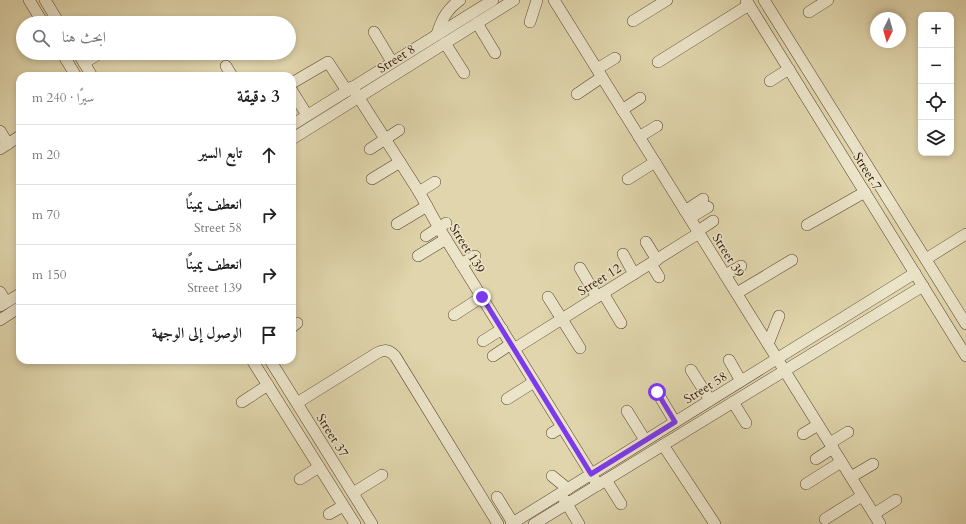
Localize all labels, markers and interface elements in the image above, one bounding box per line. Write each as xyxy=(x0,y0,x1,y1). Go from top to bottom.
north arrow xyxy=(870,12,906,48)
map controls xyxy=(918,12,954,156)
button: + xyxy=(918,12,954,48)
search box xyxy=(16,16,296,60)
icon: search xyxy=(30,27,52,49)
text: ابحث هنا xyxy=(62,27,106,47)
street label: Street 8 xyxy=(374,40,419,77)
button: − xyxy=(918,48,954,84)
button: locate xyxy=(918,84,954,120)
text: 3 دقيقة xyxy=(237,85,280,108)
text: سيرًا · 240 m xyxy=(32,89,94,107)
button: layers xyxy=(918,120,954,156)
text: تابع السير xyxy=(199,143,242,163)
icon: ahead xyxy=(258,144,280,166)
text: 20 m xyxy=(32,146,60,164)
street label: Street 7 xyxy=(849,149,886,194)
text: انعطف يمينًا xyxy=(186,194,242,214)
icon: right xyxy=(258,204,280,226)
text: 70 m xyxy=(32,206,60,224)
text: Street 58 xyxy=(194,219,242,237)
street label: Street 139 xyxy=(445,221,489,277)
street label: Street 39 xyxy=(708,230,749,281)
text: انعطف يمينًا xyxy=(186,254,242,274)
street label: Street 12 xyxy=(574,259,625,300)
icon: right xyxy=(258,264,280,286)
text: 150 m xyxy=(32,266,66,284)
text: Street 139 xyxy=(187,279,242,297)
route end xyxy=(473,288,491,306)
text: الوصول إلى الوجهة xyxy=(152,323,242,343)
icon: arrive xyxy=(258,324,280,346)
street label: Street 58 xyxy=(680,367,731,408)
route start xyxy=(648,383,666,401)
street label: Street 37 xyxy=(312,410,353,461)

